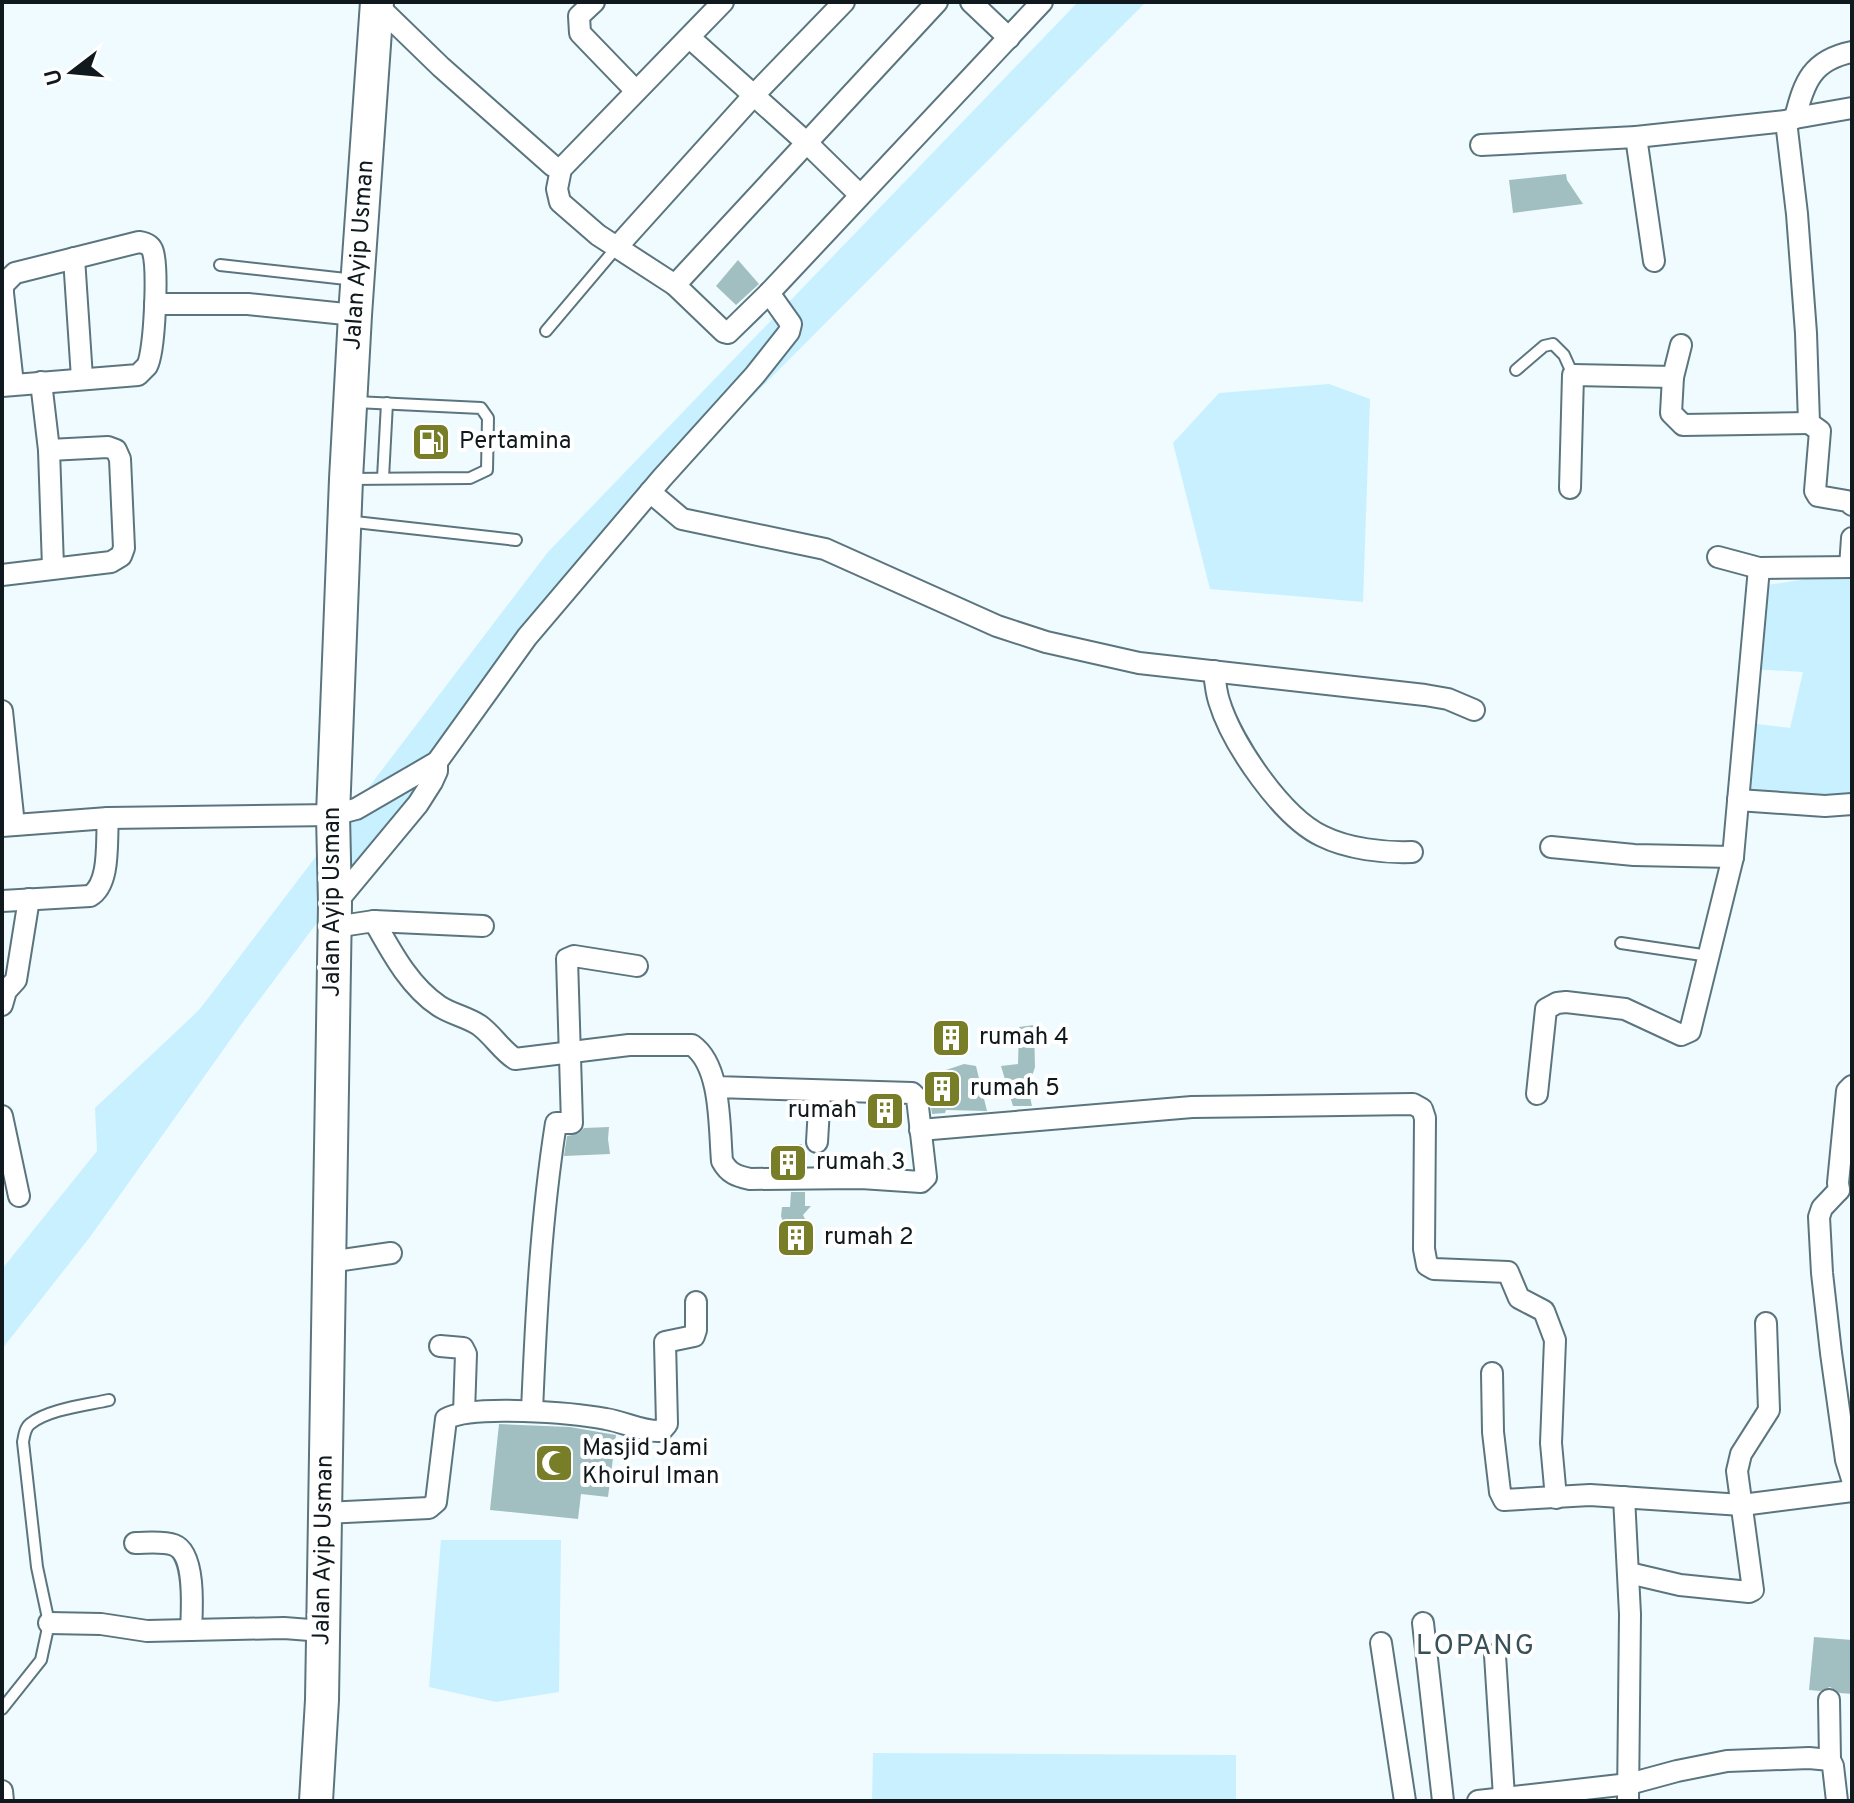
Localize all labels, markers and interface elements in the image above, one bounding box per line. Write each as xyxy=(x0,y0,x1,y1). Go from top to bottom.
north arrow xyxy=(32,32,112,112)
text: U xyxy=(40,66,70,88)
street label: Jalan Ayip Usman xyxy=(338,159,382,351)
fuel station icon: Pertamina xyxy=(410,421,452,463)
place label: Pertamina xyxy=(459,427,572,457)
street label: Jalan Ayip Usman xyxy=(318,807,348,997)
building icon: rumah 4 xyxy=(930,1017,972,1059)
place label: rumah 4 xyxy=(979,1023,1069,1053)
building icon: rumah 5 xyxy=(921,1068,963,1110)
place label: rumah 5 xyxy=(970,1074,1060,1104)
building icon: rumah xyxy=(864,1090,906,1132)
place label: rumah xyxy=(788,1096,857,1126)
building icon: rumah 3 xyxy=(767,1142,809,1184)
place label: rumah 3 xyxy=(816,1148,905,1178)
building icon: rumah 2 xyxy=(775,1217,817,1259)
place label: rumah 2 xyxy=(824,1223,914,1253)
place label: Masjid Jami Khoirul Iman xyxy=(582,1434,719,1492)
mosque icon: Masjid Jami Khoirul Iman xyxy=(533,1442,575,1484)
street label: Jalan Ayip Usman xyxy=(307,1454,341,1646)
district label: LOPANG xyxy=(1416,1629,1536,1665)

